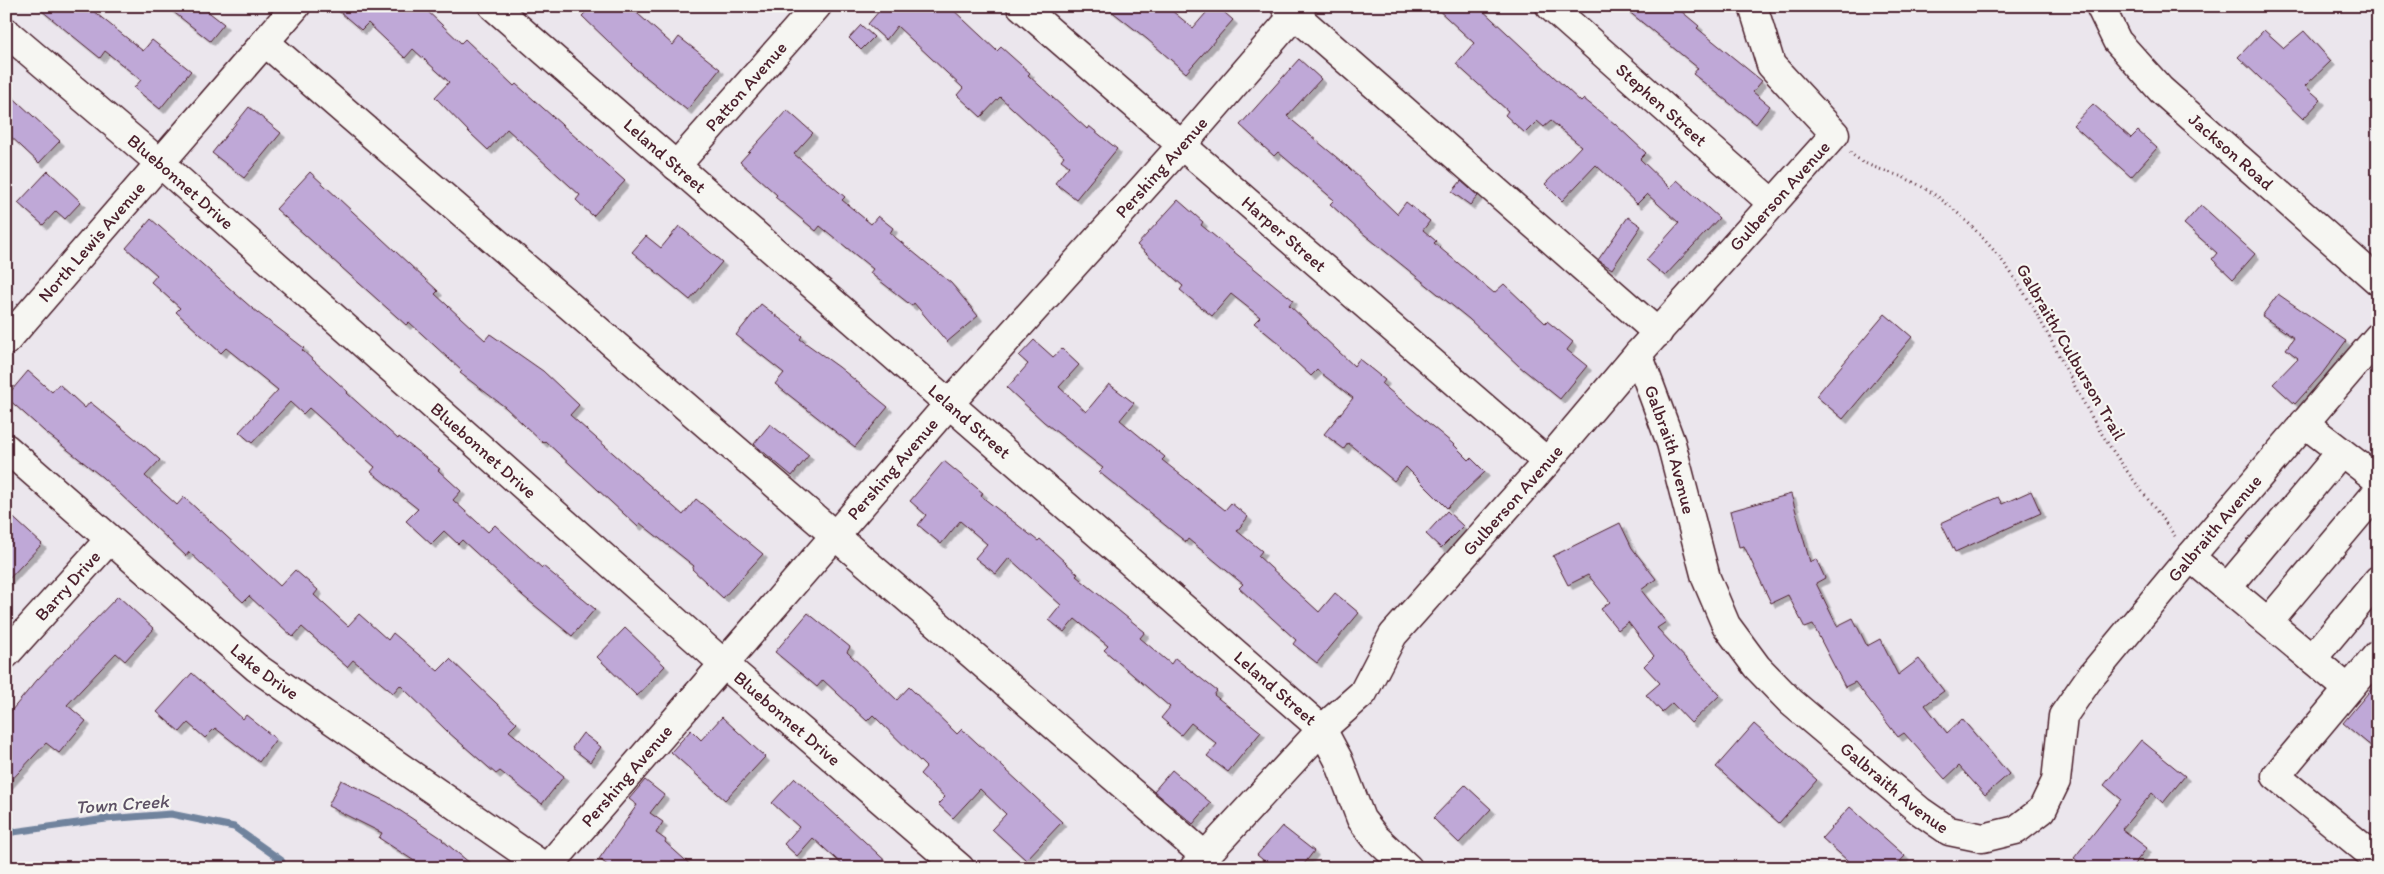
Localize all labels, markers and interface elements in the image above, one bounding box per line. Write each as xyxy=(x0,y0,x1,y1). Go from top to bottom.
street label: Patton Avenue xyxy=(701,37,792,136)
street label: Stephen Street xyxy=(1611,59,1712,151)
street label: Jackson Road xyxy=(2184,108,2278,195)
street label: Pershing Avenue xyxy=(1111,112,1212,223)
street label: Leland Street xyxy=(619,114,711,198)
street label: Bluebonnet Drive xyxy=(123,129,238,234)
street label: Gulberson Avenue xyxy=(1725,136,1835,256)
street label: North Lewis Avenue xyxy=(33,177,150,307)
street label: Harper Street xyxy=(1237,191,1331,277)
street label: Galbraith/Culburson Trail xyxy=(2011,260,2131,444)
street label: Leland Street xyxy=(923,379,1015,464)
street label: Galbraith Avenue xyxy=(1639,382,1700,517)
street label: Bluebonnet Drive xyxy=(426,398,541,503)
street label: Pershing Avenue xyxy=(842,413,943,525)
street label: Gulberson Avenue xyxy=(1458,440,1568,560)
street label: Galbraith Avenue xyxy=(2163,470,2266,587)
street label: Barry Drive xyxy=(30,546,105,626)
street label: Lake Drive xyxy=(226,639,303,705)
street label: Leland Street xyxy=(1229,646,1321,730)
street label: Bluebonnet Drive xyxy=(729,666,845,771)
street label: Pershing Avenue xyxy=(577,720,677,831)
street label: Galbraith Avenue xyxy=(1835,737,1953,839)
water label: Town Creek xyxy=(74,789,171,819)

